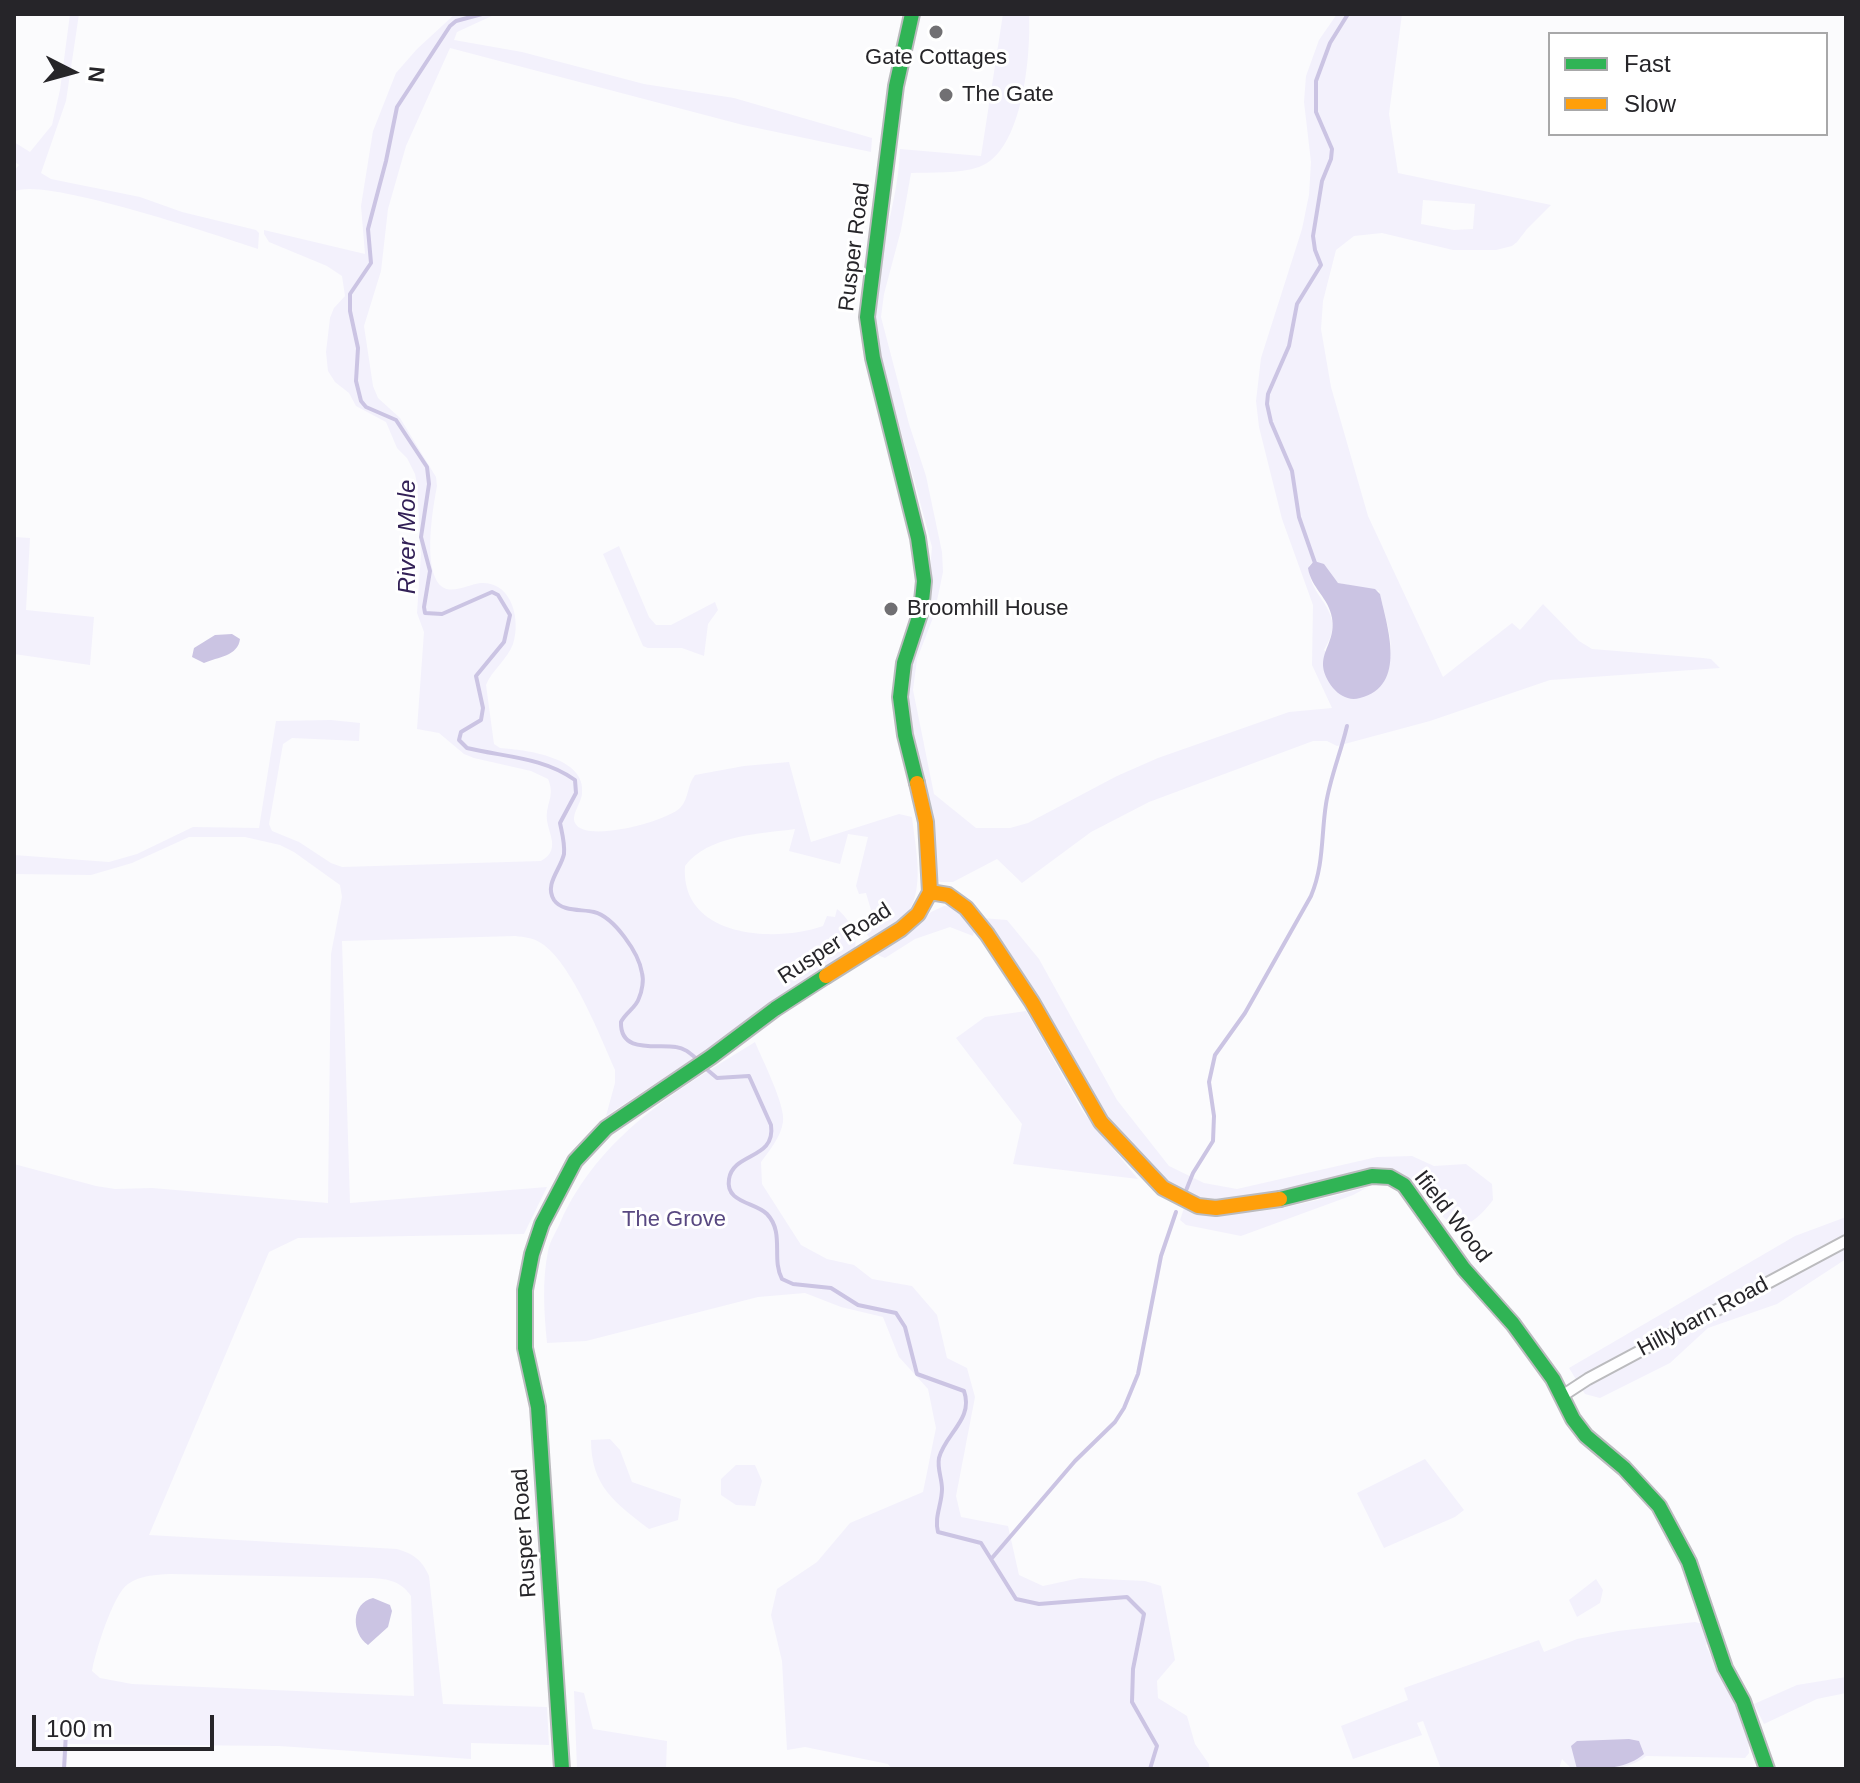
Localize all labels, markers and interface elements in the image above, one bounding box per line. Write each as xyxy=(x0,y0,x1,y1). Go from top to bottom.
marker: Gate Cottages xyxy=(927,23,945,41)
north arrow xyxy=(32,32,112,112)
legend xyxy=(1548,32,1828,136)
place label: Gate Cottages xyxy=(865,45,1007,71)
text: Fast xyxy=(1624,50,1671,77)
text: N xyxy=(83,65,110,84)
place label: The Gate xyxy=(962,82,1054,108)
marker: The Gate xyxy=(937,86,955,104)
text: Slow xyxy=(1624,90,1676,117)
street label: Rusper Road xyxy=(834,181,876,313)
water label: River Mole xyxy=(394,480,422,594)
place label: Broomhill House xyxy=(907,596,1068,622)
marker: Broomhill House xyxy=(882,600,900,618)
street label: Rusper Road xyxy=(773,898,897,990)
street label: Ifield Wood xyxy=(1408,1166,1496,1268)
park label: The Grove xyxy=(622,1207,726,1233)
street label: Hillybarn Road xyxy=(1633,1271,1773,1363)
street label: Rusper Road xyxy=(507,1467,543,1599)
scale bar xyxy=(36,1699,218,1749)
text: 100 m xyxy=(46,1715,113,1742)

